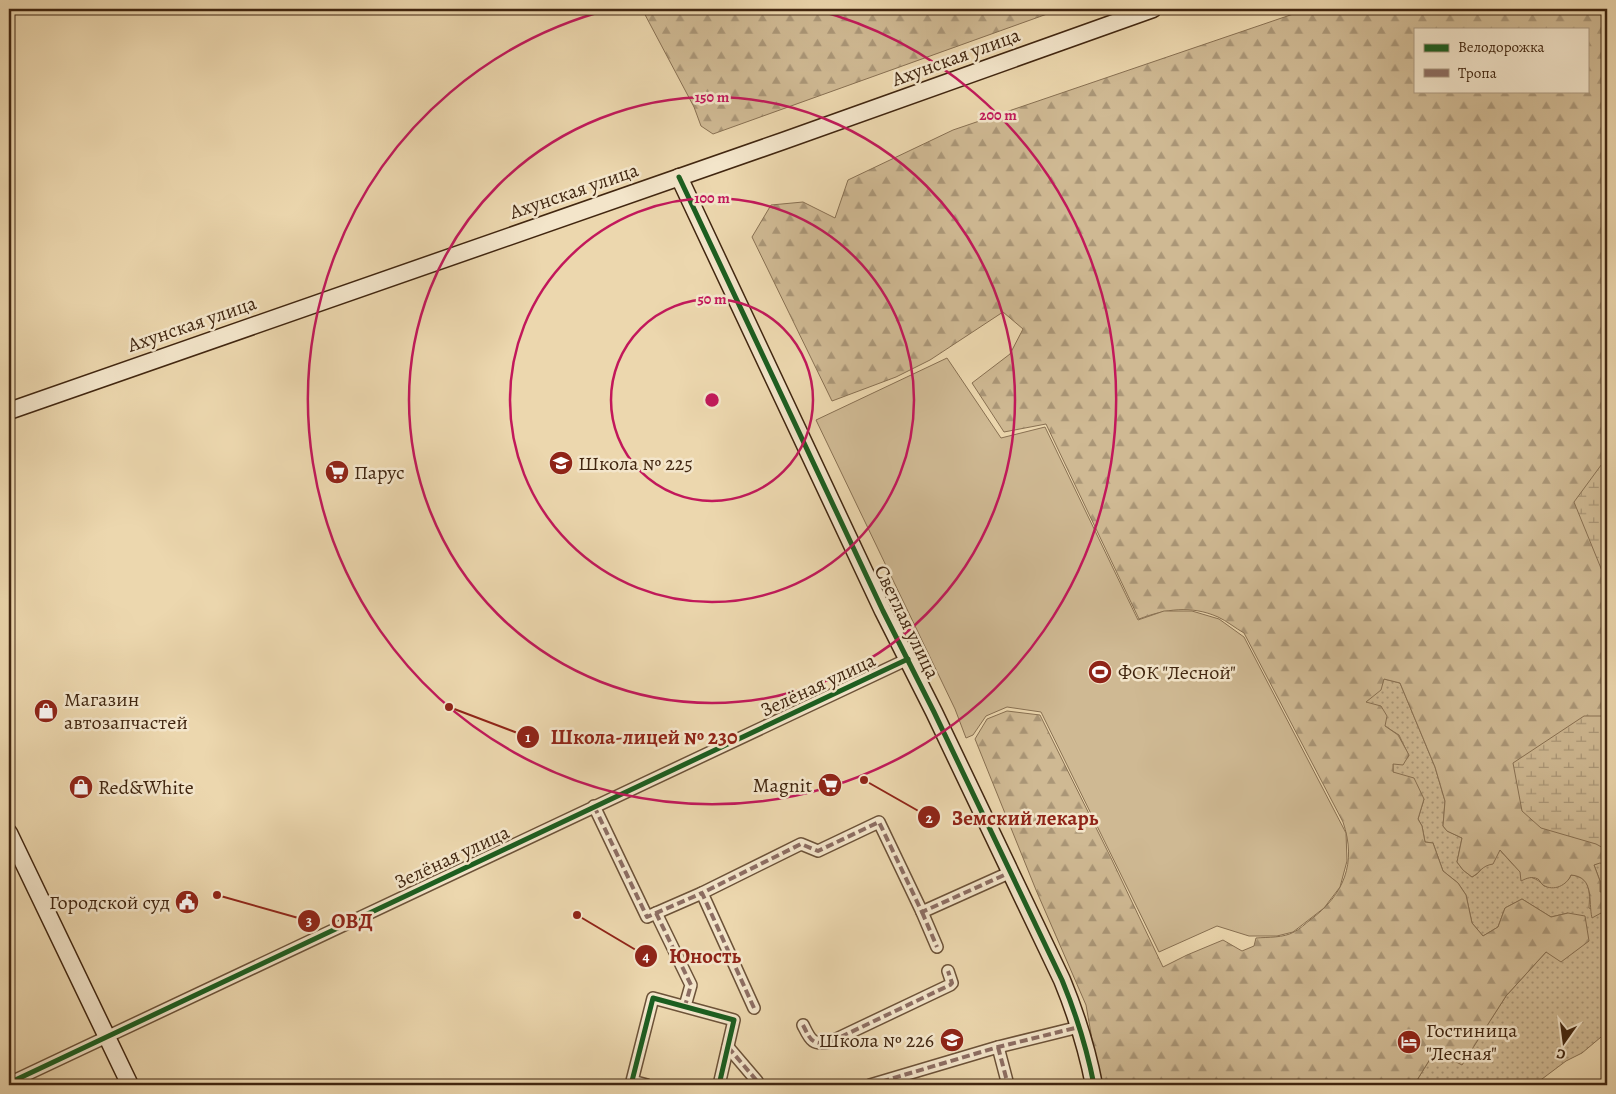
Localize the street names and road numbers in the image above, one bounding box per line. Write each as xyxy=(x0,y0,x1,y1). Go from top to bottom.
street label: Ахунская улица xyxy=(887,21,1025,93)
street label: Ахунская улица xyxy=(505,156,643,226)
street label: Ахунская улица xyxy=(123,289,261,359)
street label: Светлая улица xyxy=(868,561,947,684)
street label: Зелёная улица xyxy=(756,646,881,723)
street label: Зелёная улица xyxy=(390,818,515,895)

